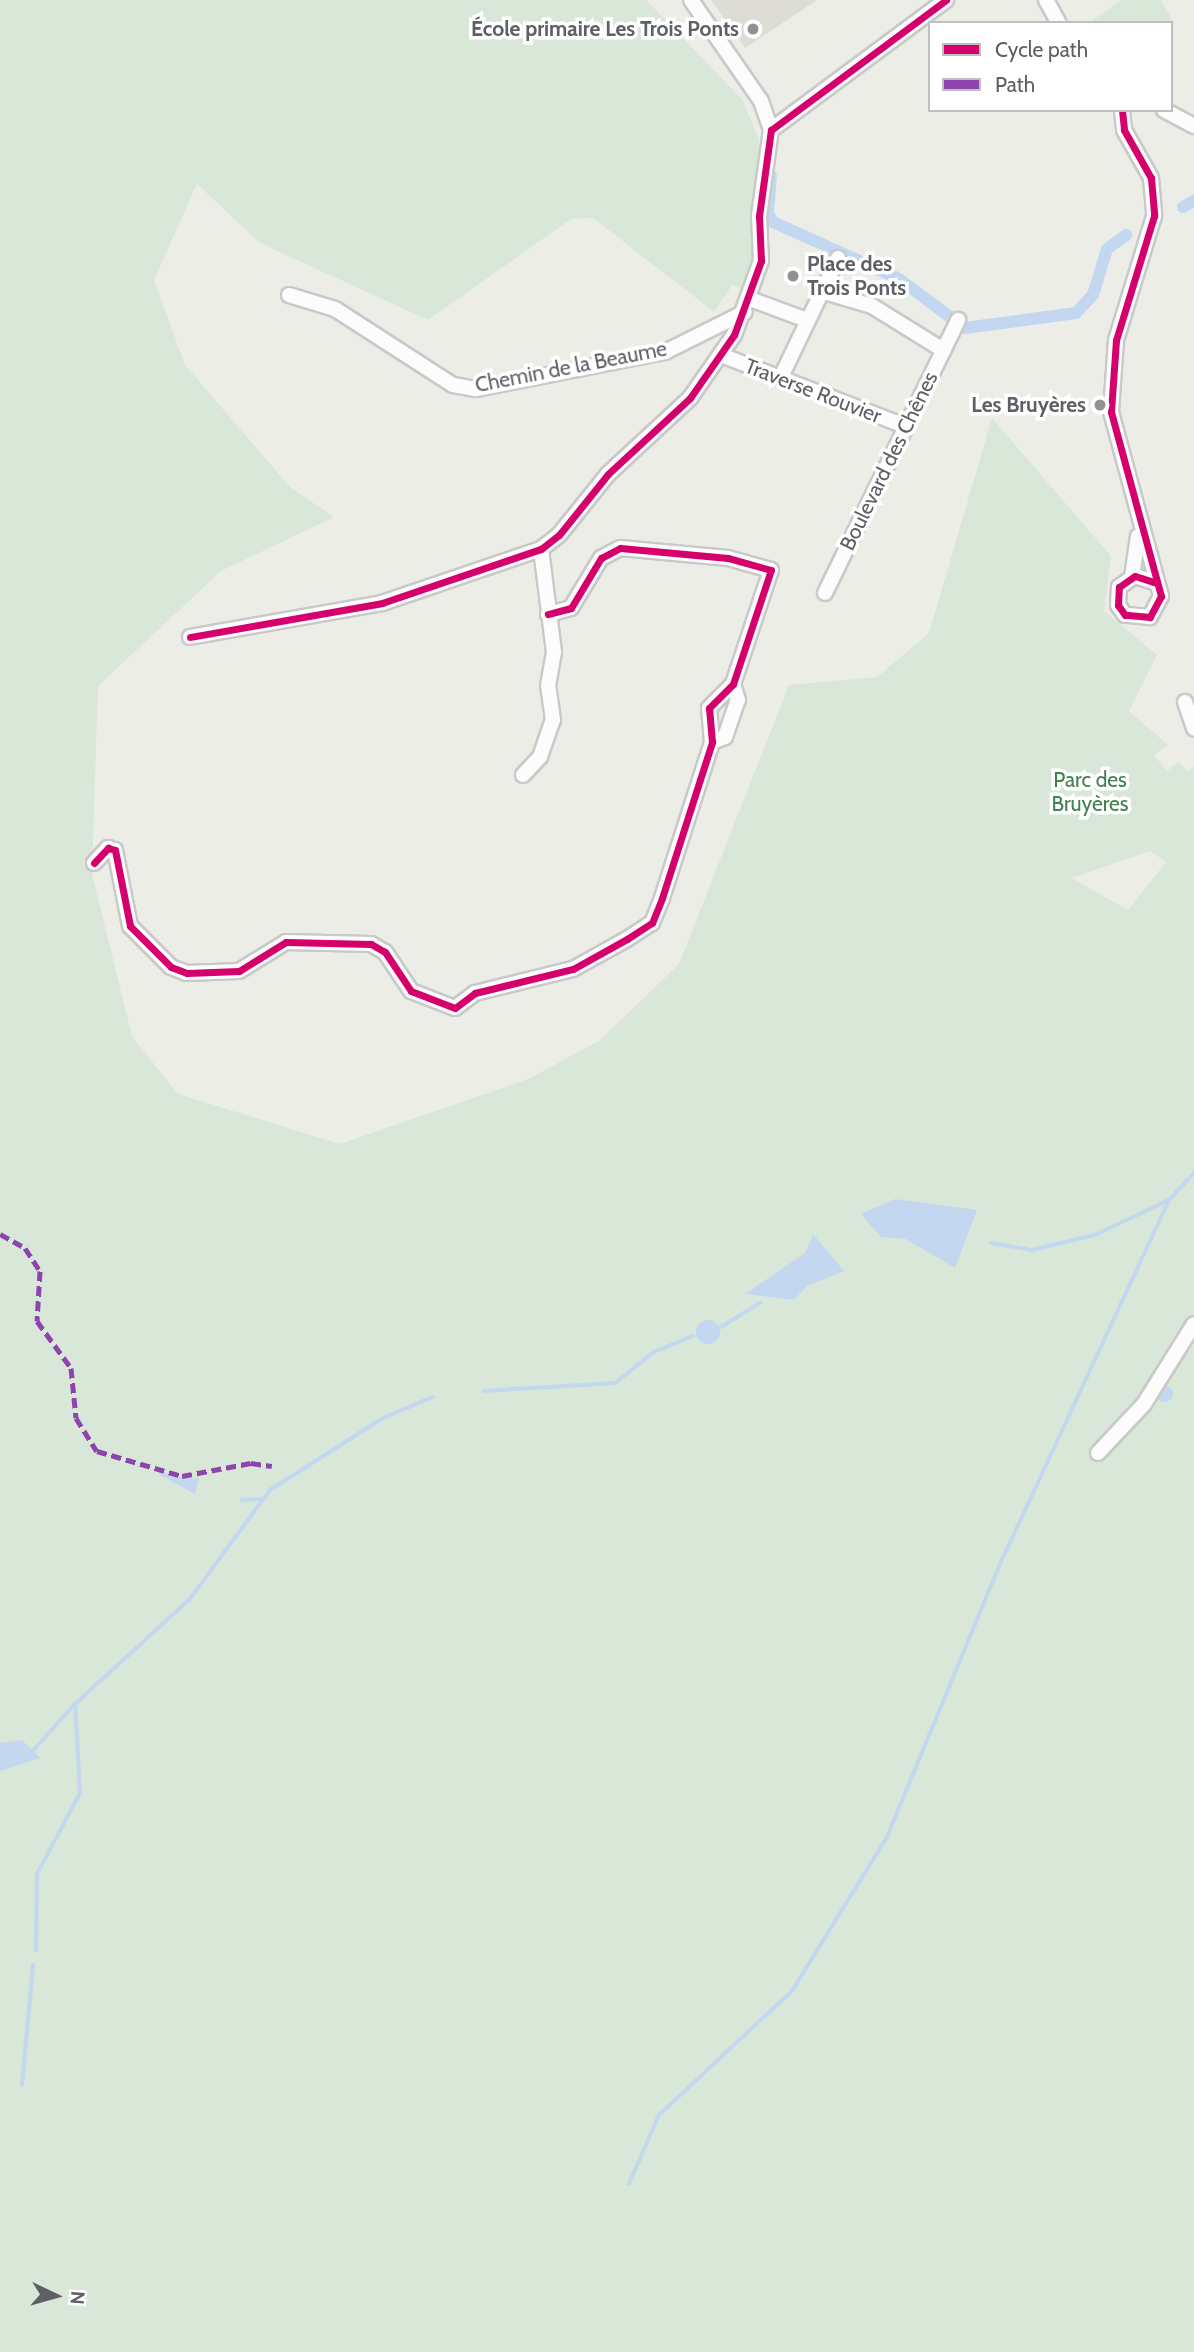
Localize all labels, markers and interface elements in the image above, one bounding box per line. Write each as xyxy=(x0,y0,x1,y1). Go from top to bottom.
place label: École primaire Les Trois Ponts xyxy=(471,16,739,42)
marker: École primaire Les Trois Ponts xyxy=(745,21,761,37)
legend xyxy=(928,21,1173,112)
text: Cycle path xyxy=(995,37,1088,62)
text: Path xyxy=(995,72,1035,97)
place label: Place des Trois Ponts xyxy=(807,251,906,301)
marker: Place des Trois Ponts xyxy=(785,268,801,284)
street label: Chemin de la Beaume xyxy=(473,336,669,398)
street label: Traverse Rouvier xyxy=(741,353,885,429)
street label: Boulevard des Chênes xyxy=(835,368,943,554)
place label: Les Bruyères xyxy=(971,392,1086,418)
marker: Les Bruyères xyxy=(1092,397,1108,413)
park label: Parc des Bruyères xyxy=(1051,767,1129,817)
north arrow xyxy=(21,2261,91,2331)
text: N xyxy=(65,2290,89,2306)

